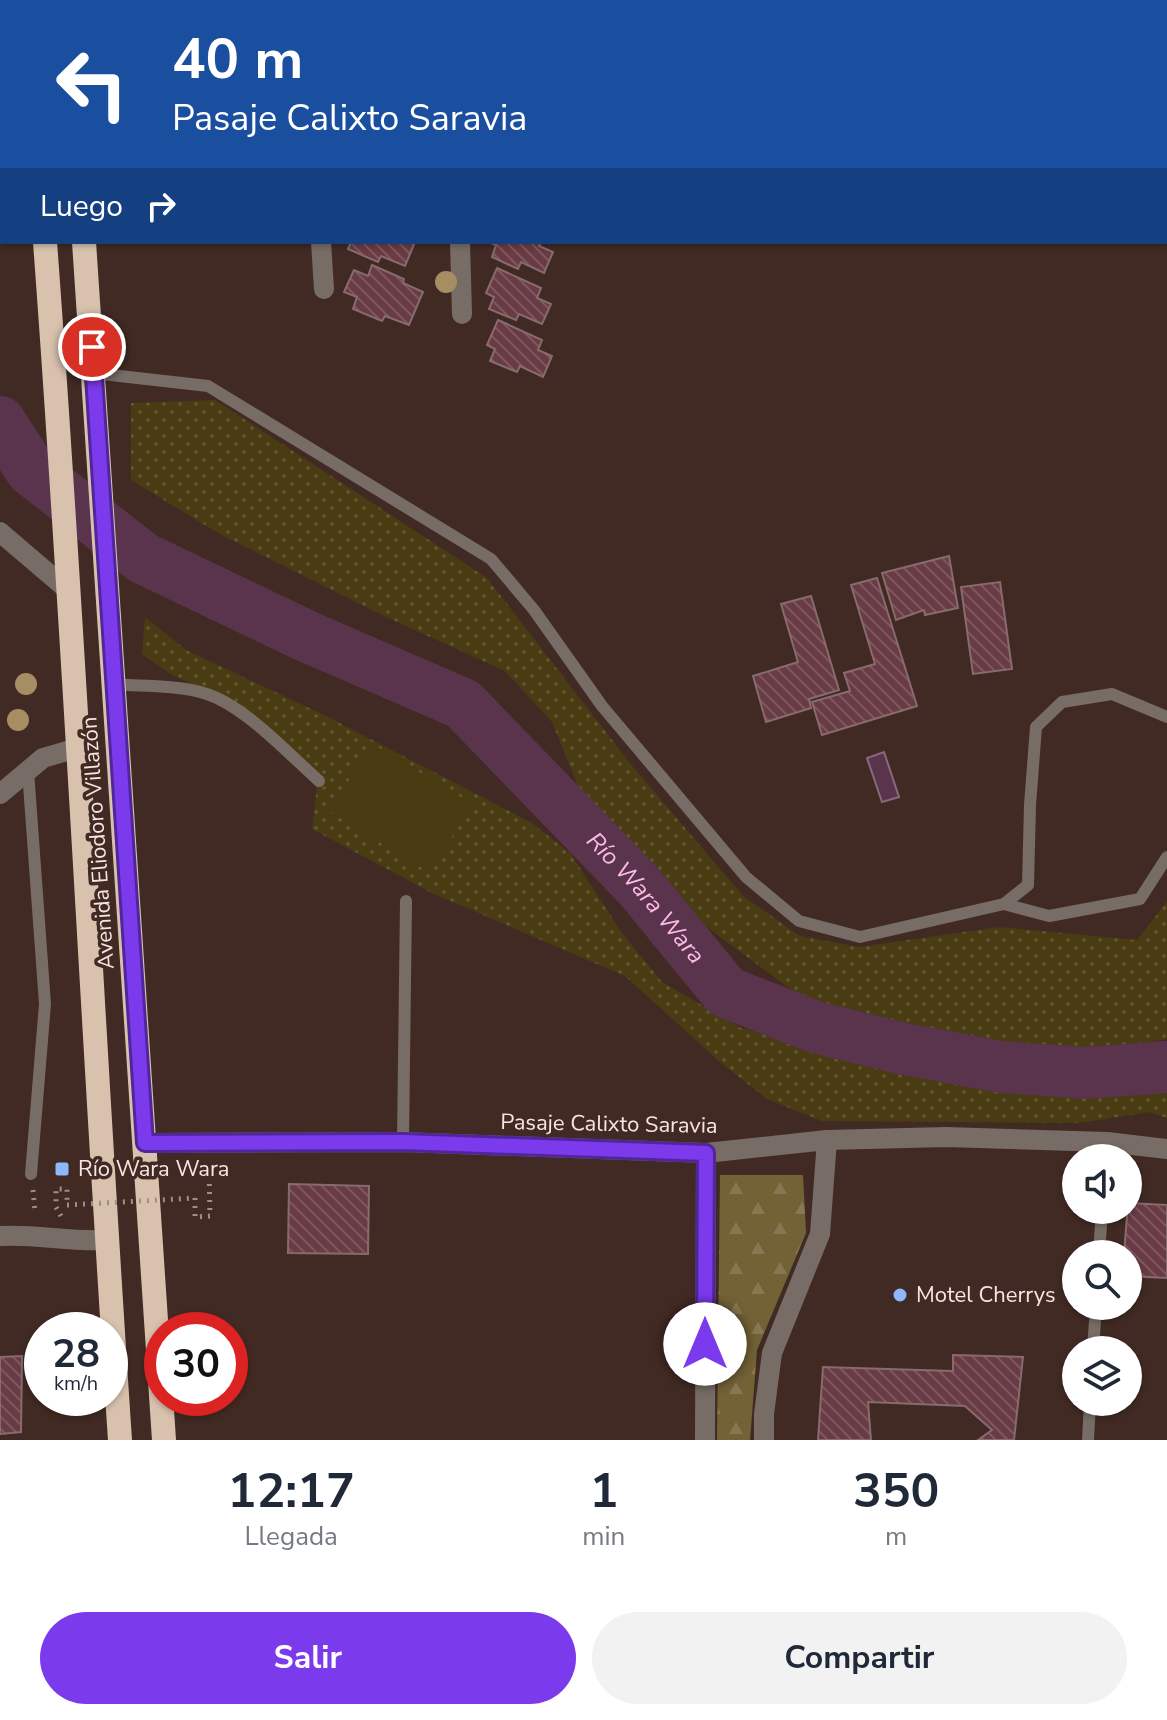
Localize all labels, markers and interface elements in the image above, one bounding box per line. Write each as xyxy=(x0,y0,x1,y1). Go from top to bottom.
text: 40 m xyxy=(172,21,303,98)
icon: left xyxy=(40,32,144,136)
text: Pasaje Calixto Saravia xyxy=(172,94,527,143)
icon: right xyxy=(139,184,183,228)
text: Luego xyxy=(40,186,123,227)
pin xyxy=(58,313,126,381)
icon: arrive xyxy=(70,325,114,369)
street label: Avenida Eliodoro Villazón xyxy=(74,716,122,970)
water label: Río Wara Wara xyxy=(579,825,712,970)
street label: Pasaje Calixto Saravia xyxy=(500,1107,718,1141)
map controls xyxy=(1062,1144,1142,1416)
button: sound xyxy=(1062,1144,1142,1224)
place label: Río Wara Wara xyxy=(78,1154,229,1184)
marker: Río Wara Wara xyxy=(53,1160,71,1178)
button: search xyxy=(1062,1240,1142,1320)
place label: Motel Cherrys xyxy=(916,1280,1055,1310)
marker: Motel Cherrys xyxy=(891,1286,909,1304)
position arrow xyxy=(663,1302,747,1386)
speed limit sign: 30 xyxy=(144,1312,248,1416)
text: 28 xyxy=(52,1327,100,1381)
button: layers xyxy=(1062,1336,1142,1416)
text: km/h xyxy=(54,1370,98,1397)
text: 12:17 xyxy=(228,1458,355,1524)
text: 1 xyxy=(589,1458,618,1524)
text: 350 xyxy=(853,1458,939,1524)
text: Llegada xyxy=(244,1519,338,1554)
text: min xyxy=(582,1519,625,1554)
text: m xyxy=(885,1519,907,1554)
button: Salir xyxy=(40,1612,576,1704)
button: Compartir xyxy=(592,1612,1127,1704)

